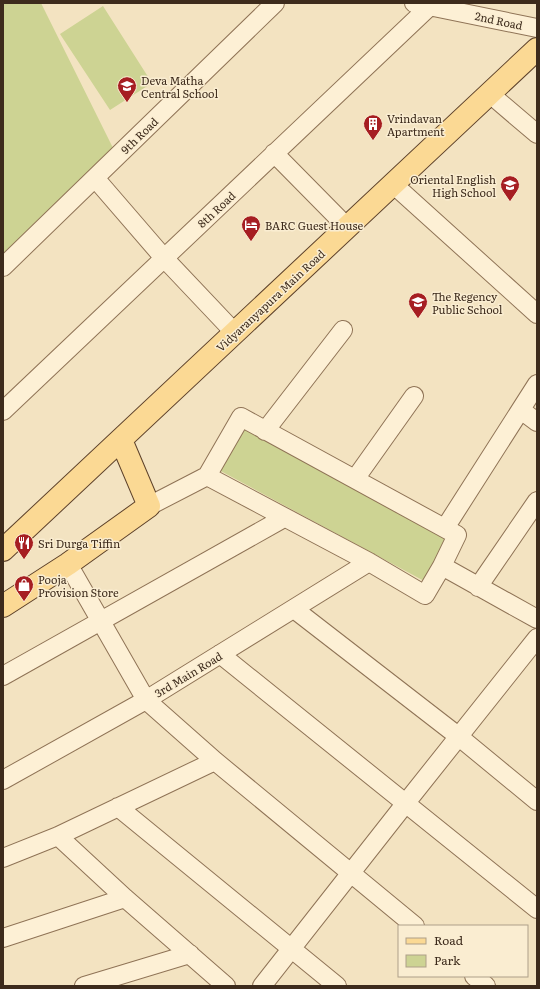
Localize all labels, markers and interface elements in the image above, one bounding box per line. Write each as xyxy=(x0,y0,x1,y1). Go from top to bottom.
street label: 2nd Road xyxy=(474,7,525,33)
place label: Deva Matha Central School xyxy=(141,72,218,101)
school or university icon: Deva Matha Central School xyxy=(116,75,138,103)
place label: Vrindavan Apartment xyxy=(387,110,445,139)
street label: 9th Road xyxy=(117,113,161,157)
building icon: Vrindavan Apartment xyxy=(362,113,384,141)
place label: Oriental English High School xyxy=(410,171,496,200)
school or university icon: Oriental English High School xyxy=(499,174,521,202)
street label: 8th Road xyxy=(193,187,239,231)
hotel icon: BARC Guest House xyxy=(240,214,262,242)
place label: BARC Guest House xyxy=(265,217,363,233)
street label: Vidyaranyapura Main Road xyxy=(212,245,328,355)
place label: The Regency Public School xyxy=(432,288,503,317)
school or university icon: The Regency Public School xyxy=(407,291,429,319)
restaurant icon: Sri Durga Tiffin xyxy=(13,532,35,560)
place label: Sri Durga Tiffin xyxy=(38,535,120,551)
place label: Pooja Provision Store xyxy=(38,571,119,600)
shop icon: Pooja Provision Store xyxy=(13,574,35,602)
street label: 3rd Main Road xyxy=(151,647,225,701)
legend xyxy=(398,925,528,977)
text: Road xyxy=(434,931,464,949)
text: Park xyxy=(434,951,461,969)

